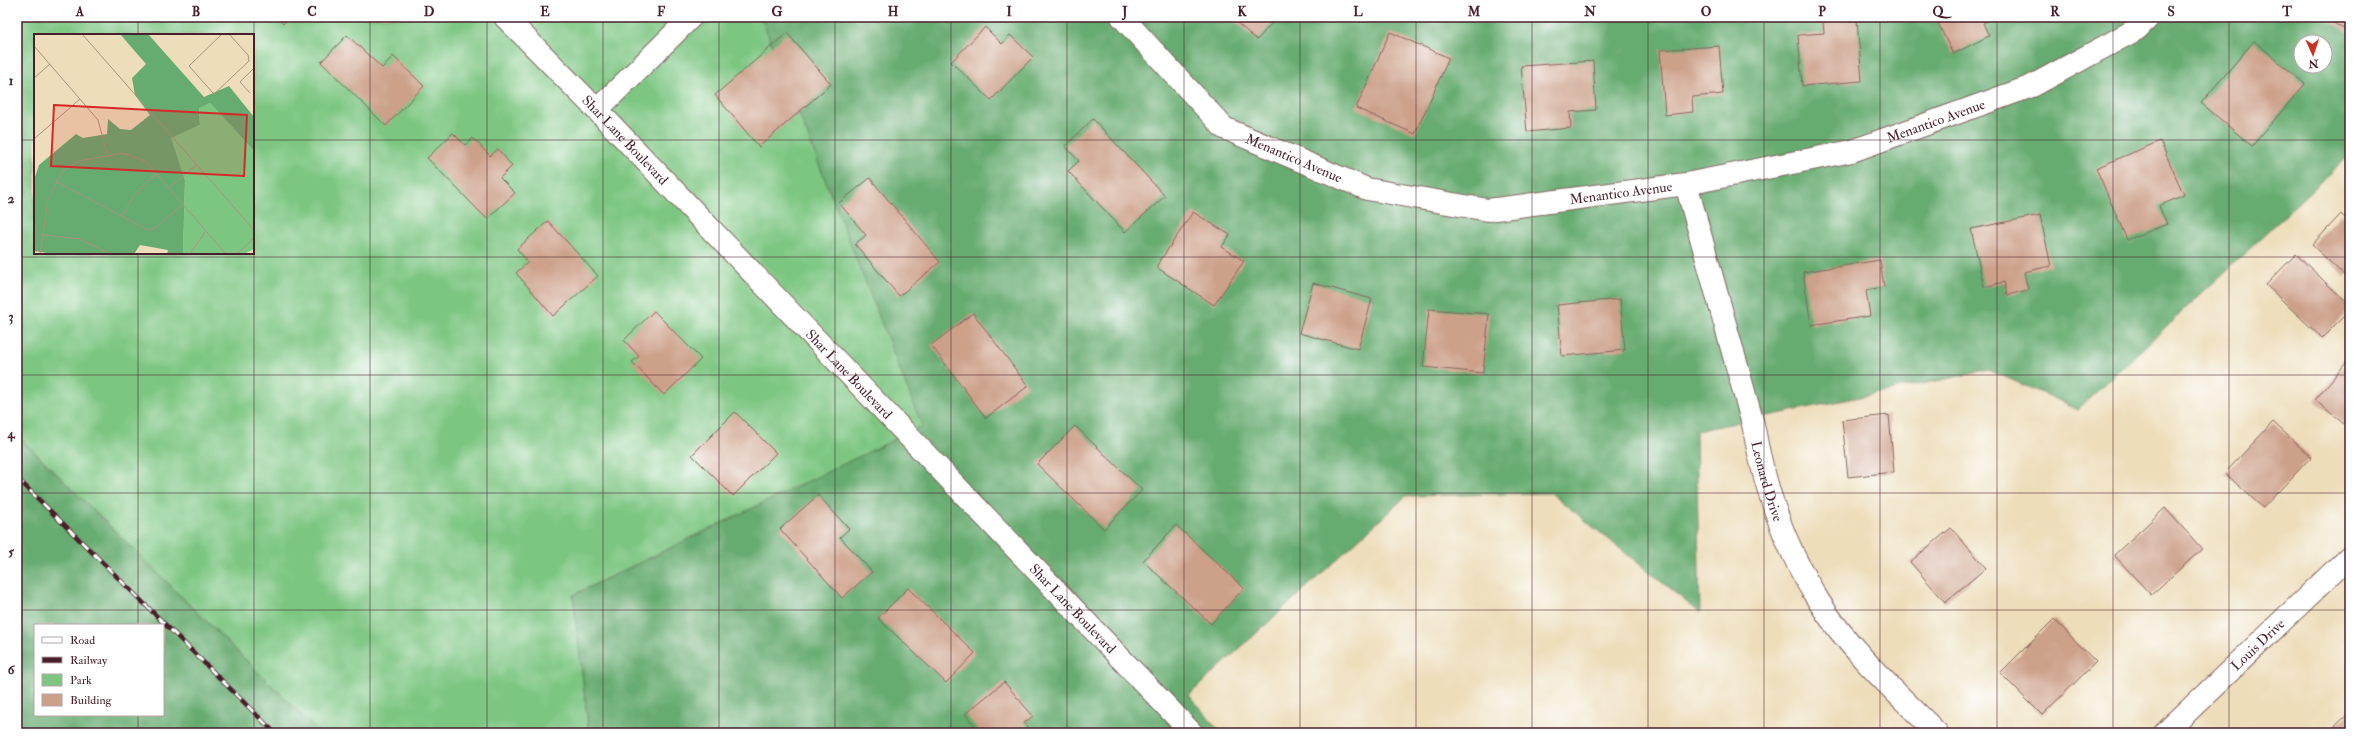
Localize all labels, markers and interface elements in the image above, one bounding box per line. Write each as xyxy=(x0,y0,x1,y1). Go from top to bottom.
text: A xyxy=(75,4,85,20)
text: B xyxy=(192,4,200,20)
text: C xyxy=(307,4,317,20)
text: D xyxy=(424,4,435,20)
text: E xyxy=(540,4,550,20)
text: F xyxy=(657,4,666,20)
text: G xyxy=(772,4,783,20)
text: H xyxy=(888,4,899,20)
text: I xyxy=(1006,4,1012,20)
text: J xyxy=(1121,4,1128,21)
text: K xyxy=(1237,4,1247,20)
text: L xyxy=(1353,4,1363,20)
text: M xyxy=(1467,4,1481,20)
text: N xyxy=(1583,4,1596,20)
text: O xyxy=(1701,4,1712,20)
text: P xyxy=(1818,4,1826,20)
text: Q xyxy=(1933,4,1953,20)
text: R xyxy=(2050,4,2060,20)
text: S xyxy=(2167,4,2175,20)
text: T xyxy=(2281,4,2292,20)
inset map xyxy=(34,34,254,254)
north arrow xyxy=(2293,34,2333,74)
text: N xyxy=(2307,57,2320,70)
text: 1 xyxy=(9,73,14,89)
street label: Shar Lane Boulevard xyxy=(579,92,672,188)
street label: Menantico Avenue xyxy=(1884,95,1987,146)
street label: Menantico Avenue xyxy=(1243,130,1345,186)
street label: Menantico Avenue xyxy=(1568,177,1673,208)
text: 2 xyxy=(8,191,15,207)
text: 3 xyxy=(9,309,14,325)
street label: Shar Lane Boulevard xyxy=(803,326,896,422)
text: 4 xyxy=(6,426,15,442)
street label: Leonard Drive xyxy=(1748,439,1787,524)
text: 5 xyxy=(8,544,14,560)
street label: Shar Lane Boulevard xyxy=(1026,560,1120,657)
street label: Louis Drive xyxy=(2227,615,2288,674)
legend xyxy=(34,624,164,716)
text: Road xyxy=(70,633,95,648)
text: Railway xyxy=(70,653,108,668)
text: 6 xyxy=(8,662,16,678)
text: Park xyxy=(70,673,92,688)
text: Building xyxy=(70,693,113,708)

